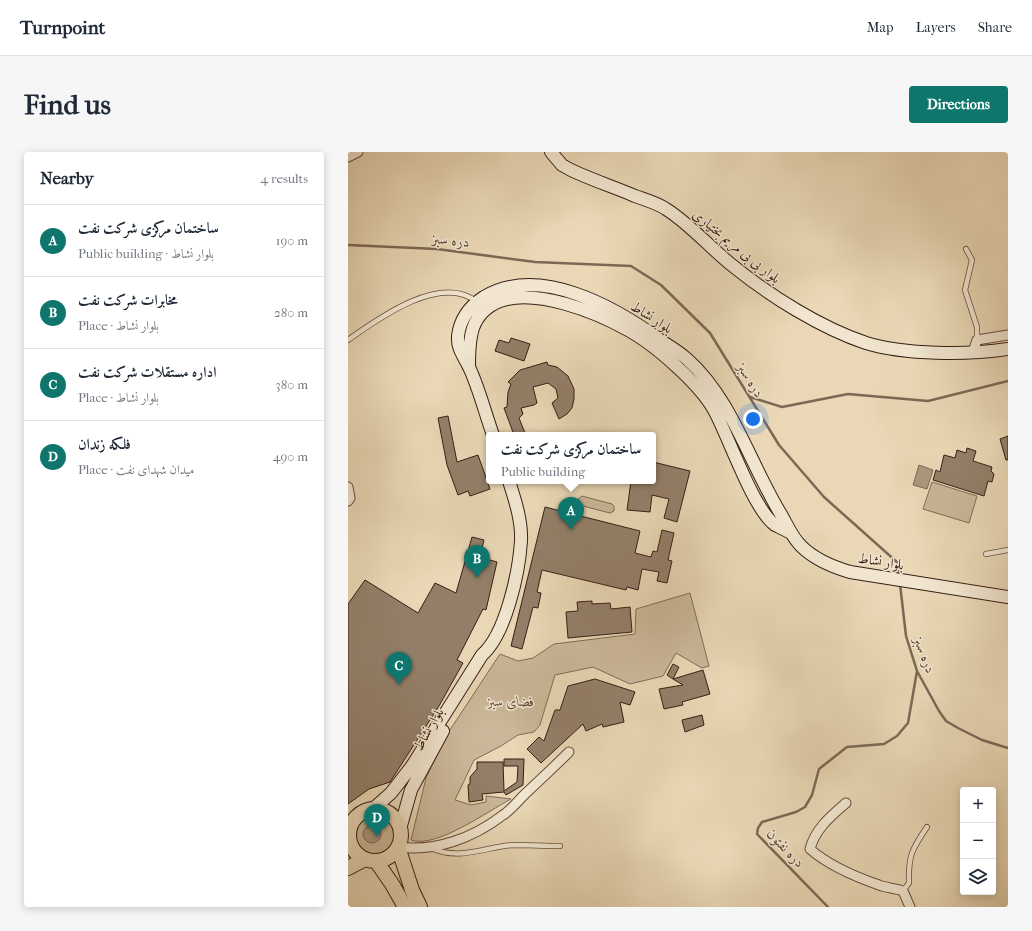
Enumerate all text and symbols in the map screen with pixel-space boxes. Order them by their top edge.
text: Turnpoint [20,17,105,39]
text: Map [867,19,894,36]
text: Layers [916,19,956,36]
text: Share [978,19,1012,36]
button: Directions [909,86,1008,123]
text: Find us [24,88,111,121]
text: Nearby [40,168,94,188]
text: 4 results [261,171,308,186]
street label: بلوار بی بی مریم بختیاری [687,206,784,290]
text: ساختمان مرکزی شرکت نفت [78,219,219,237]
water label: دره سبز [430,229,471,251]
text: A [49,233,57,248]
text: 190 m [276,233,308,248]
text: Public building · بلوار نشاط [78,246,214,261]
text: مخابرات شرکت نفت [78,291,177,309]
street label: بلوار نشاط [628,298,676,337]
text: B [49,305,57,320]
text: 280 m [274,305,308,320]
text: Place · بلوار نشاط [78,318,159,333]
water label: دره سبز [733,358,769,401]
text: اداره مستقلات شرکت نفت [78,363,217,381]
text: C [49,377,57,392]
text: 380 m [275,377,308,392]
text: Place · بلوار نشاط [78,390,159,405]
your location [743,409,763,429]
popup [486,432,656,484]
text: فلکه زندان [78,435,131,453]
text: ساختمان مرکزی شرکت نفت [501,440,641,458]
text: D [48,449,58,464]
text: 490 m [273,449,308,464]
text: Place · میدان شهدای نفت [78,462,194,477]
text: Public building [501,464,585,479]
pin: A [558,497,584,530]
pin: B [464,545,490,578]
street label: بلوار نشاط [857,549,906,574]
water label: دره سبز [909,633,940,676]
pin: C [386,652,412,685]
park label: فضای سبز [487,693,534,710]
street label: بلوار نشاط [409,705,448,754]
map controls [960,787,996,895]
button: + [960,787,996,823]
pin: D [364,804,390,837]
button: − [960,823,996,859]
water label: دره نفتون [763,825,809,871]
button: layers [960,859,996,895]

